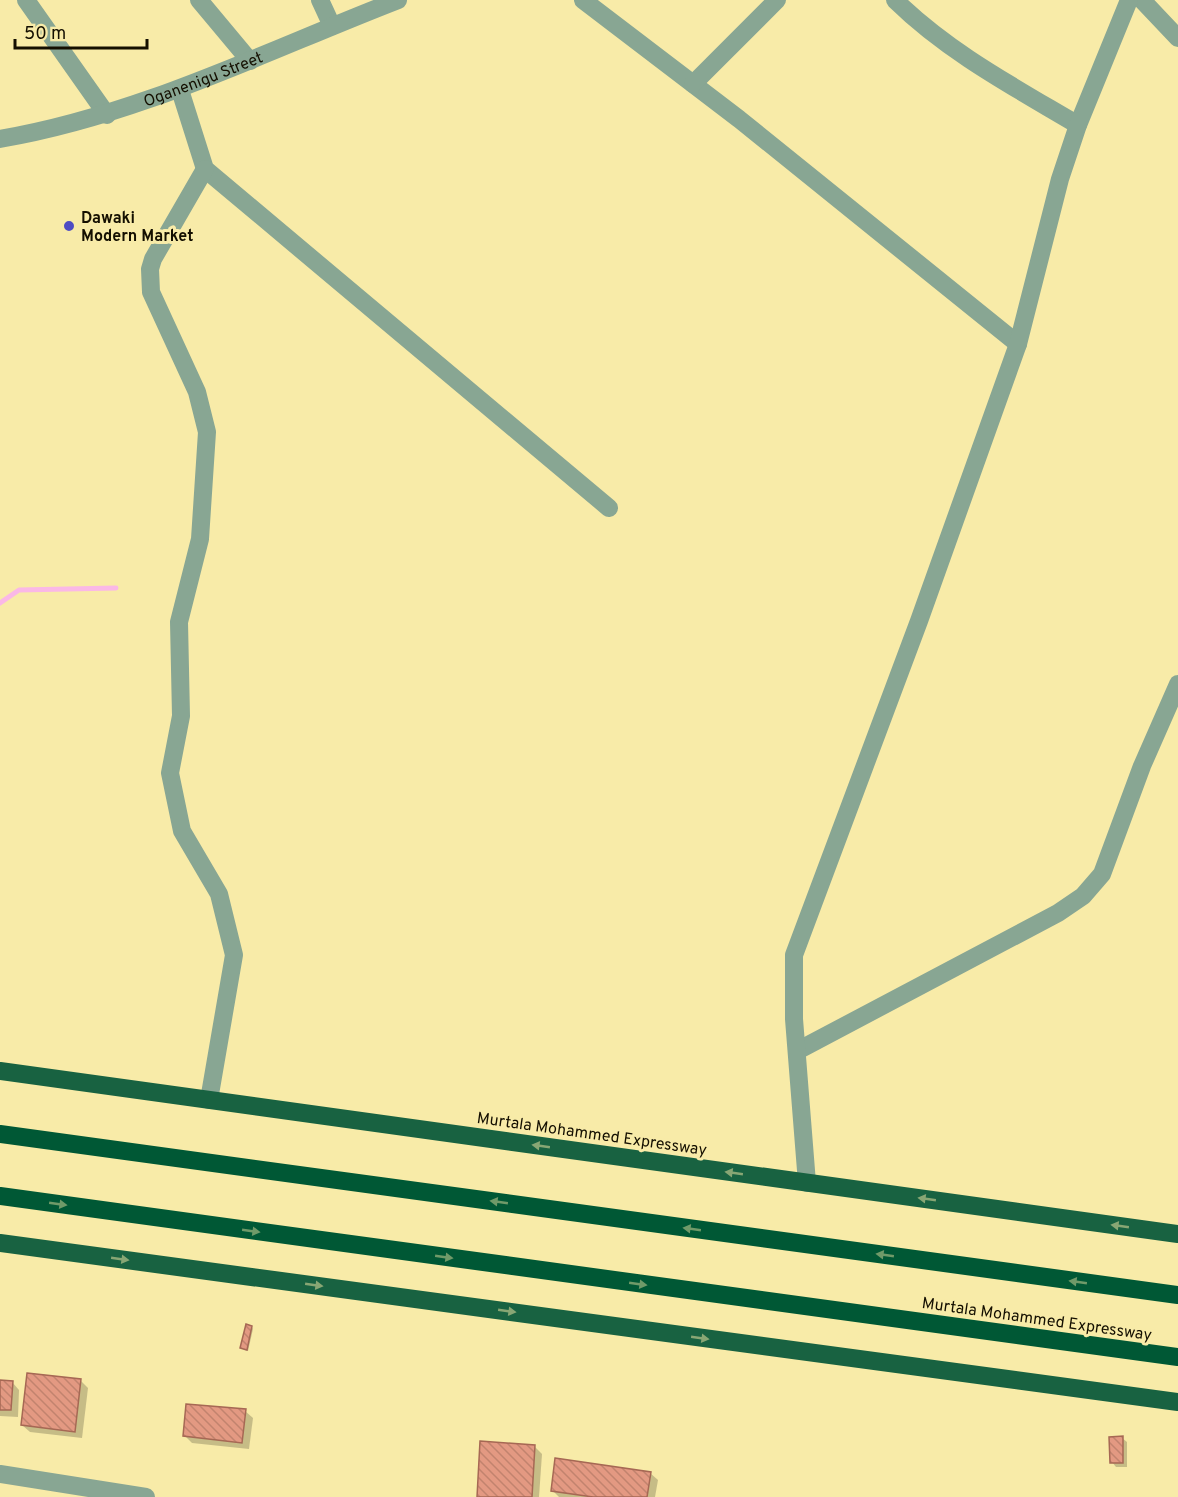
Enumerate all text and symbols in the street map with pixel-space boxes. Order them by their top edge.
scale bar [15,12,147,50]
text: 50 m [24,23,66,46]
street label: Oganenigu Street [141,48,266,112]
place label: Dawaki Modern Market [81,209,193,247]
marker: Dawaki Modern Market [62,219,76,233]
street label: Murtala Mohammed Expressway [475,1109,708,1161]
one-way arrow [531,1141,550,1150]
one-way arrow [724,1168,743,1177]
one-way arrow [917,1195,936,1204]
one-way arrow [489,1198,508,1207]
one-way arrow [49,1200,68,1209]
one-way arrow [1110,1222,1129,1231]
one-way arrow [682,1224,701,1233]
one-way arrow [242,1226,261,1235]
one-way arrow [876,1251,895,1260]
one-way arrow [435,1253,454,1262]
one-way arrow [111,1254,130,1263]
one-way arrow [1069,1277,1088,1286]
one-way arrow [628,1279,647,1288]
one-way arrow [304,1281,323,1290]
street label: Murtala Mohammed Expressway [920,1294,1153,1346]
one-way arrow [497,1307,516,1316]
one-way arrow [691,1333,710,1342]

